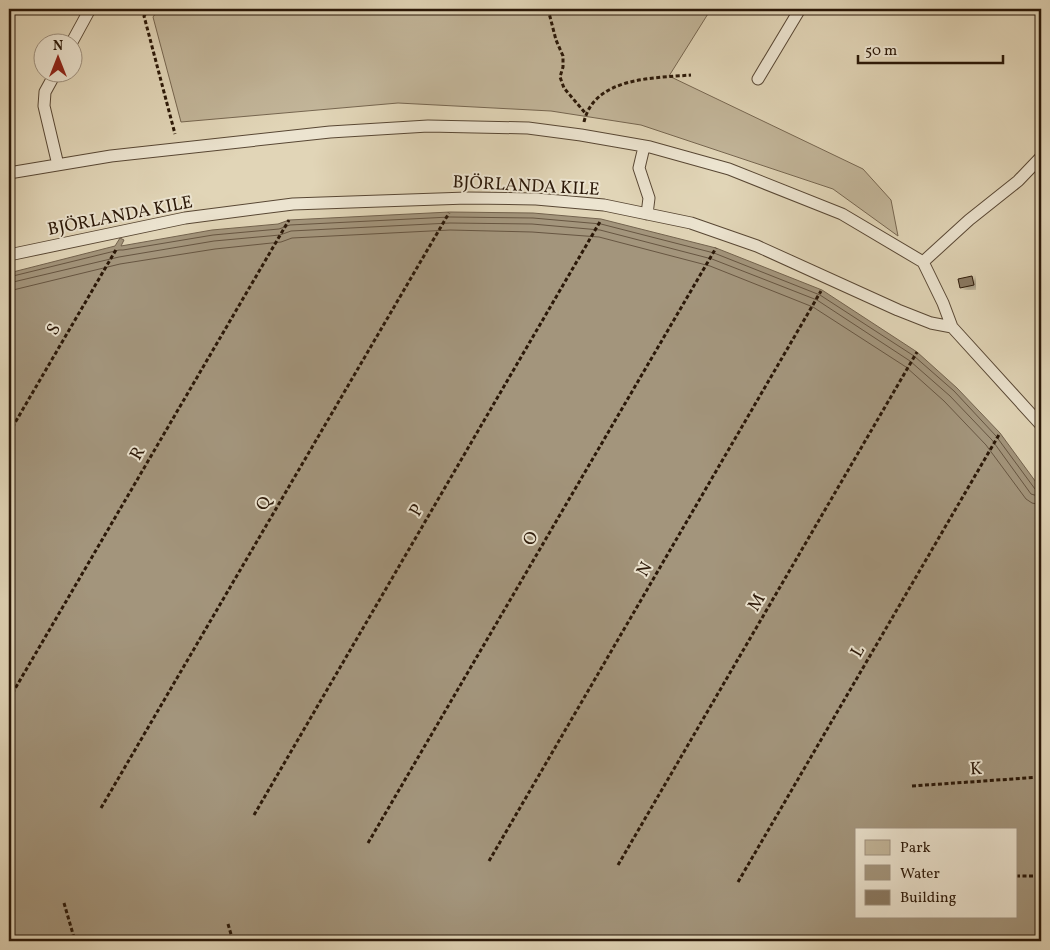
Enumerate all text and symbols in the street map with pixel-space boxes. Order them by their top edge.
north arrow [32,32,82,82]
scale bar [858,32,1002,64]
text: N [53,37,63,56]
text: 50 m [865,41,897,62]
street label: BJÖRLANDA KILE [452,170,600,203]
street label: BJÖRLANDA KILE [46,190,195,243]
street label: S [41,319,68,340]
street label: R [124,442,152,465]
street label: Q [250,491,279,516]
street label: P [404,500,431,522]
street label: O [517,527,545,551]
street label: N [631,558,659,582]
street label: M [742,589,772,616]
street label: L [845,641,872,662]
street label: K [969,757,983,782]
legend [855,828,1018,918]
text: Park [900,838,931,859]
text: Water [900,864,940,885]
text: Building [900,888,957,909]

